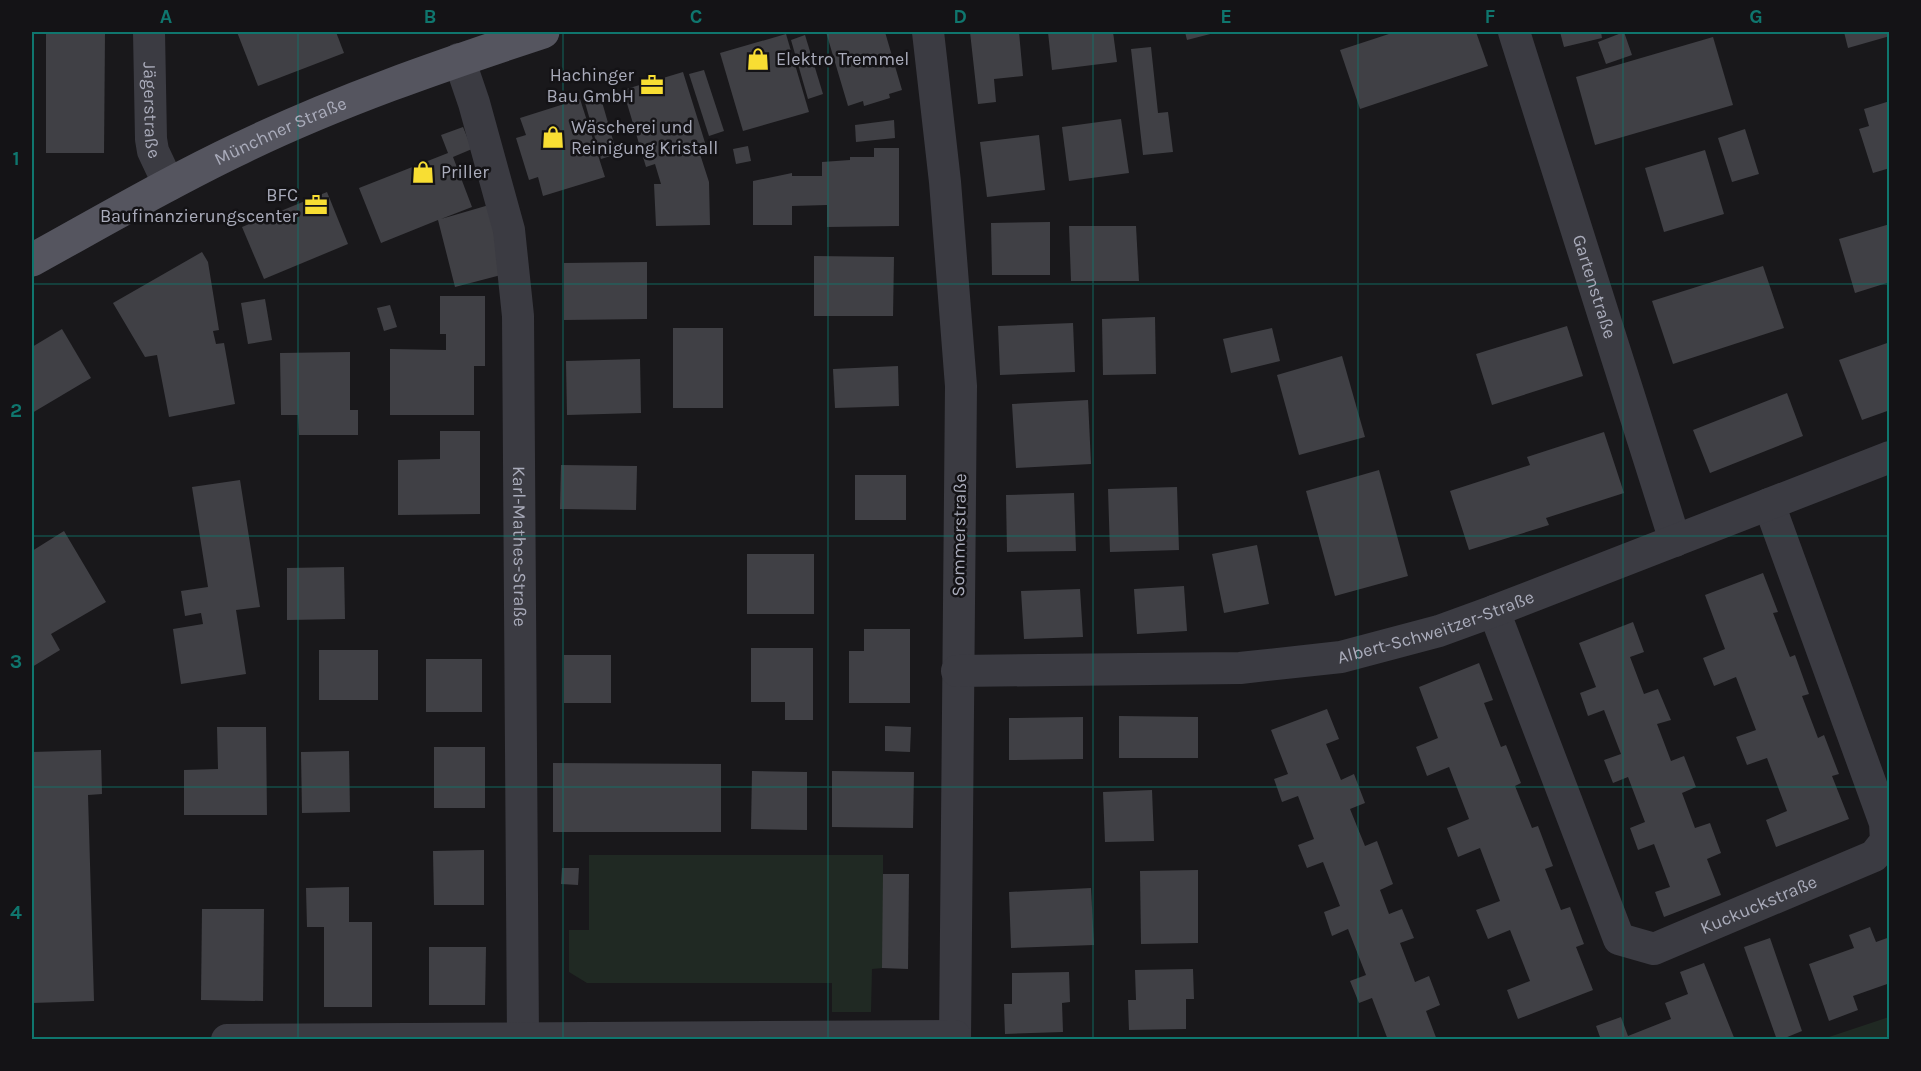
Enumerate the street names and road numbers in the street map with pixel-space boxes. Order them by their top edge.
street label: Jägerstraße [139,62,166,162]
street label: Münchner Straße [211,92,350,170]
street label: Gartenstraße [1568,232,1621,341]
street label: Karl-Mathes-Straße [508,466,531,627]
street label: Sommerstraße [947,473,971,597]
street label: Albert-Schweitzer-Straße [1335,585,1537,668]
street label: Kuckuckstraße [1697,870,1820,939]

